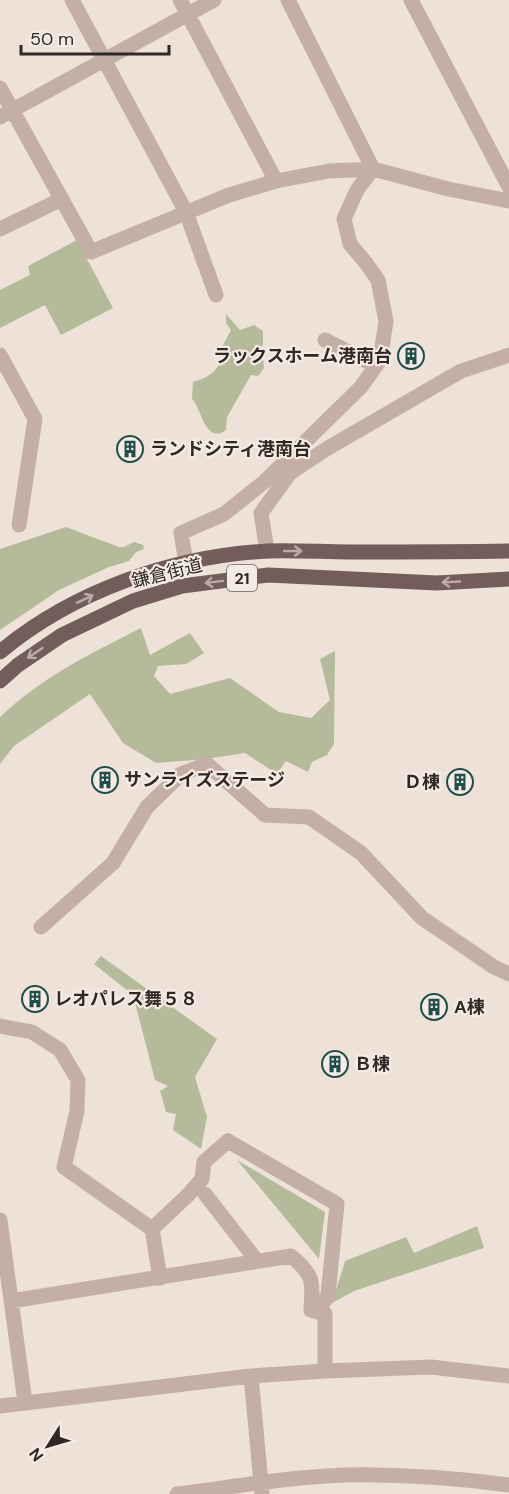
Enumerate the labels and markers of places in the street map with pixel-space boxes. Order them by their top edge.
building icon: ラックスホーム港南台 [396,341,426,371]
place label: ラックスホーム港南台 [213,344,392,368]
building icon: ランドシティ港南台 [115,434,145,464]
place label: ランドシティ港南台 [150,437,311,461]
building icon: サンライズステージ [90,765,120,795]
building icon: Ｄ棟 [445,767,475,797]
place label: サンライズステージ [124,768,285,792]
place label: Ｄ棟 [404,770,440,794]
building icon: レオパレス舞５８ [20,984,50,1014]
place label: レオパレス舞５８ [54,987,198,1011]
building icon: A棟 [419,992,449,1022]
place label: A棟 [454,995,485,1019]
building icon: Ｂ棟 [320,1049,350,1079]
place label: Ｂ棟 [354,1052,390,1076]

